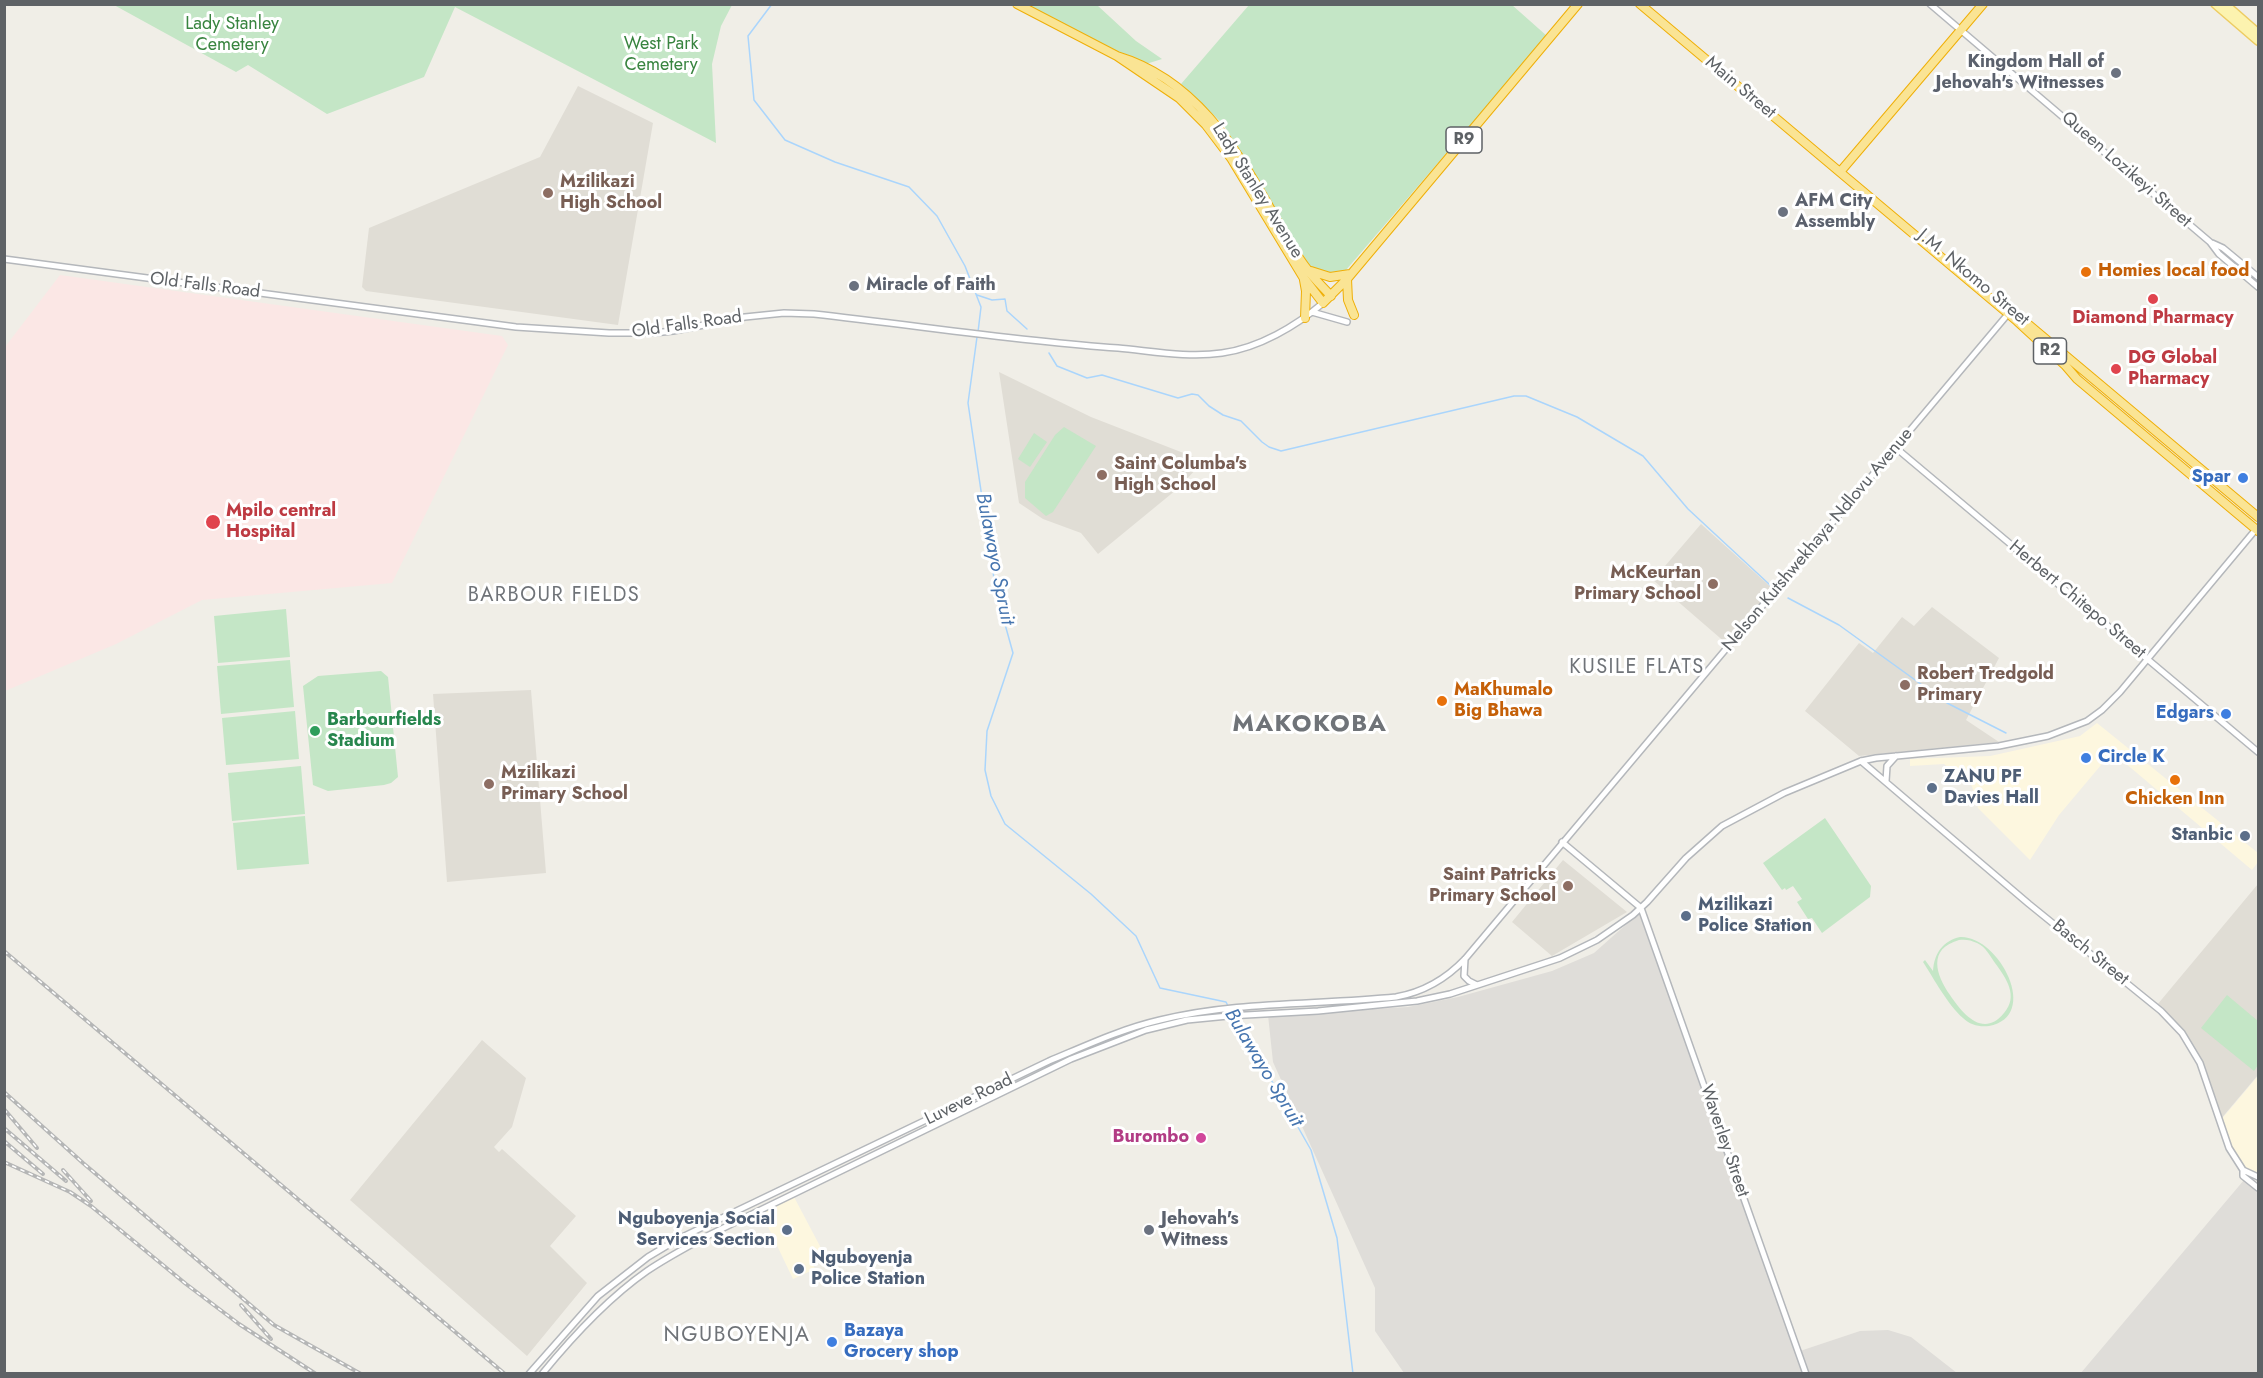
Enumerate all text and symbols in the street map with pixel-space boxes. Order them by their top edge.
park label: Lady Stanley Cemetery [185,14,279,57]
park label: West Park Cemetery [624,34,698,76]
street label: Main Street [1700,52,1780,124]
place label: Kingdom Hall of Jehovah's Witnesses [1935,52,2104,94]
marker: Kingdom Hall of Jehovah's Witnesses [2109,66,2123,80]
street label: Queen Lozikeyi Street [2057,108,2195,232]
street label: Lady Stanley Avenue [1207,119,1307,263]
road number: R9 [1446,127,1482,153]
place label: Mzilikazi High School [560,172,662,214]
marker: Mzilikazi High School [541,186,555,200]
place label: AFM City Assembly [1795,191,1875,234]
marker: AFM City Assembly [1776,205,1790,219]
street label: J.M. Nkomo Street [1913,225,2033,331]
place label: Homies local food [2098,261,2249,283]
marker: Homies local food [2079,265,2093,279]
street label: Old Falls Road [149,269,261,303]
place label: Miracle of Faith [866,275,996,297]
marker: Miracle of Faith [847,279,861,293]
marker: Diamond Pharmacy [2146,292,2160,306]
street label: Old Falls Road [631,307,743,343]
place label: Diamond Pharmacy [2072,308,2234,330]
road number: R2 [2034,338,2066,364]
place label: DG Global Pharmacy [2128,348,2217,391]
marker: DG Global Pharmacy [2109,362,2123,376]
street label: Nelson Kutshwekhaya Ndlovu Avenue [1718,424,1918,656]
place label: Saint Columba's High School [1114,454,1247,496]
place label: Spar [2192,467,2231,489]
marker: Saint Columba's High School [1095,468,1109,482]
marker: Spar [2236,471,2250,485]
water label: Bulawayo Spruit [969,491,1019,627]
place label: Mpilo central Hospital [226,501,336,544]
marker: Mpilo central Hospital [204,513,222,531]
street label: Herbert Chitepo Street [2004,536,2150,664]
place label: McKeurtan Primary School [1574,563,1701,606]
marker: McKeurtan Primary School [1706,577,1720,591]
district label: BARBOUR FIELDS [468,584,640,608]
district label: KUSILE FLATS [1569,656,1705,680]
place label: Robert Tredgold Primary [1917,664,2054,706]
marker: Robert Tredgold Primary [1898,678,1912,692]
place label: MaKhumalo Big Bhawa [1454,680,1553,722]
marker: MaKhumalo Big Bhawa [1435,694,1449,708]
place label: Edgars [2156,703,2214,725]
marker: Edgars [2219,707,2233,721]
place label: Barbourfields Stadium [327,710,441,752]
district label: MAKOKOBA [1233,711,1387,739]
marker: Barbourfields Stadium [308,724,322,738]
place label: Circle K [2098,747,2165,769]
marker: Circle K [2079,751,2093,765]
place label: Mzilikazi Primary School [501,763,628,806]
place label: ZANU PF Davies Hall [1944,767,2039,810]
marker: Chicken Inn [2168,773,2182,787]
marker: Mzilikazi Primary School [482,777,496,791]
marker: ZANU PF Davies Hall [1925,781,1939,795]
place label: Chicken Inn [2125,789,2225,811]
place label: Stanbic [2171,825,2233,847]
marker: Stanbic [2238,829,2252,843]
place label: Saint Patricks Primary School [1429,865,1556,908]
marker: Saint Patricks Primary School [1561,879,1575,893]
place label: Mzilikazi Police Station [1698,895,1812,938]
marker: Mzilikazi Police Station [1679,909,1693,923]
street label: Basch Street [2047,916,2133,990]
water label: Bulawayo Spruit [1218,1005,1308,1131]
street label: Luveve Road [922,1069,1016,1131]
street label: Waverley Street [1695,1082,1753,1200]
place label: Burombo [1112,1127,1189,1149]
marker: Burombo [1194,1131,1208,1145]
place label: Nguboyenja Social Services Section [618,1209,775,1252]
place label: Jehovah's Witness [1161,1209,1239,1252]
marker: Nguboyenja Social Services Section [780,1223,794,1237]
marker: Jehovah's Witness [1142,1223,1156,1237]
place label: Nguboyenja Police Station [811,1248,925,1290]
marker: Nguboyenja Police Station [792,1262,806,1276]
place label: Bazaya Grocery shop [844,1321,958,1364]
district label: NGUBOYENJA [664,1323,810,1349]
marker: Bazaya Grocery shop [825,1335,839,1349]

